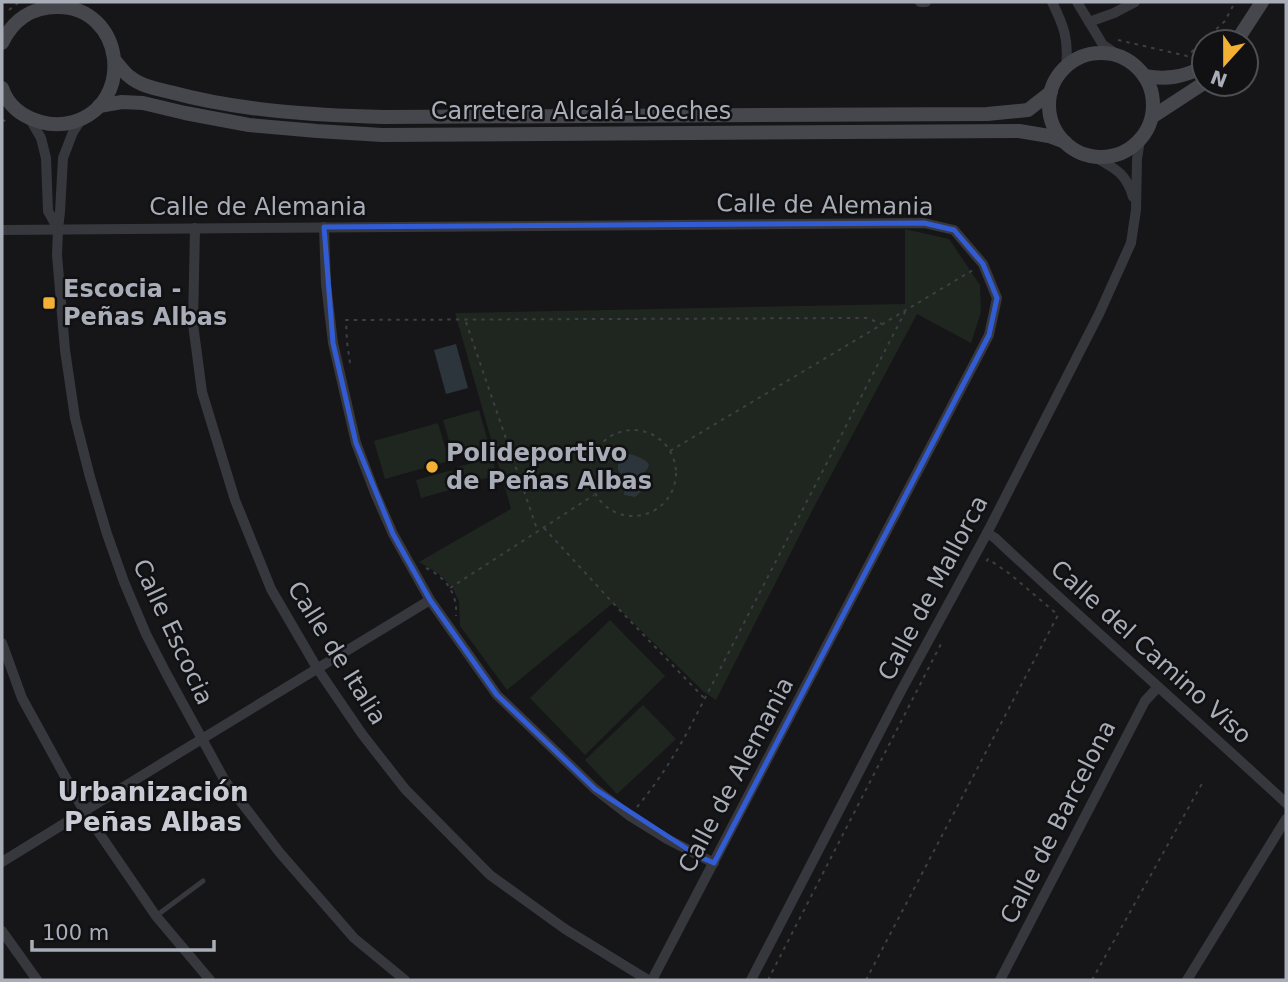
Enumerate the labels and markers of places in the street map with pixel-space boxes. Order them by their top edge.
place label: Escocia - Peñas Albas [63,275,227,331]
marker: Escocia - Peñas Albas [41,295,57,311]
place label: Polideportivo de Peñas Albas [446,439,652,495]
marker: Polideportivo de Peñas Albas [424,459,440,475]

